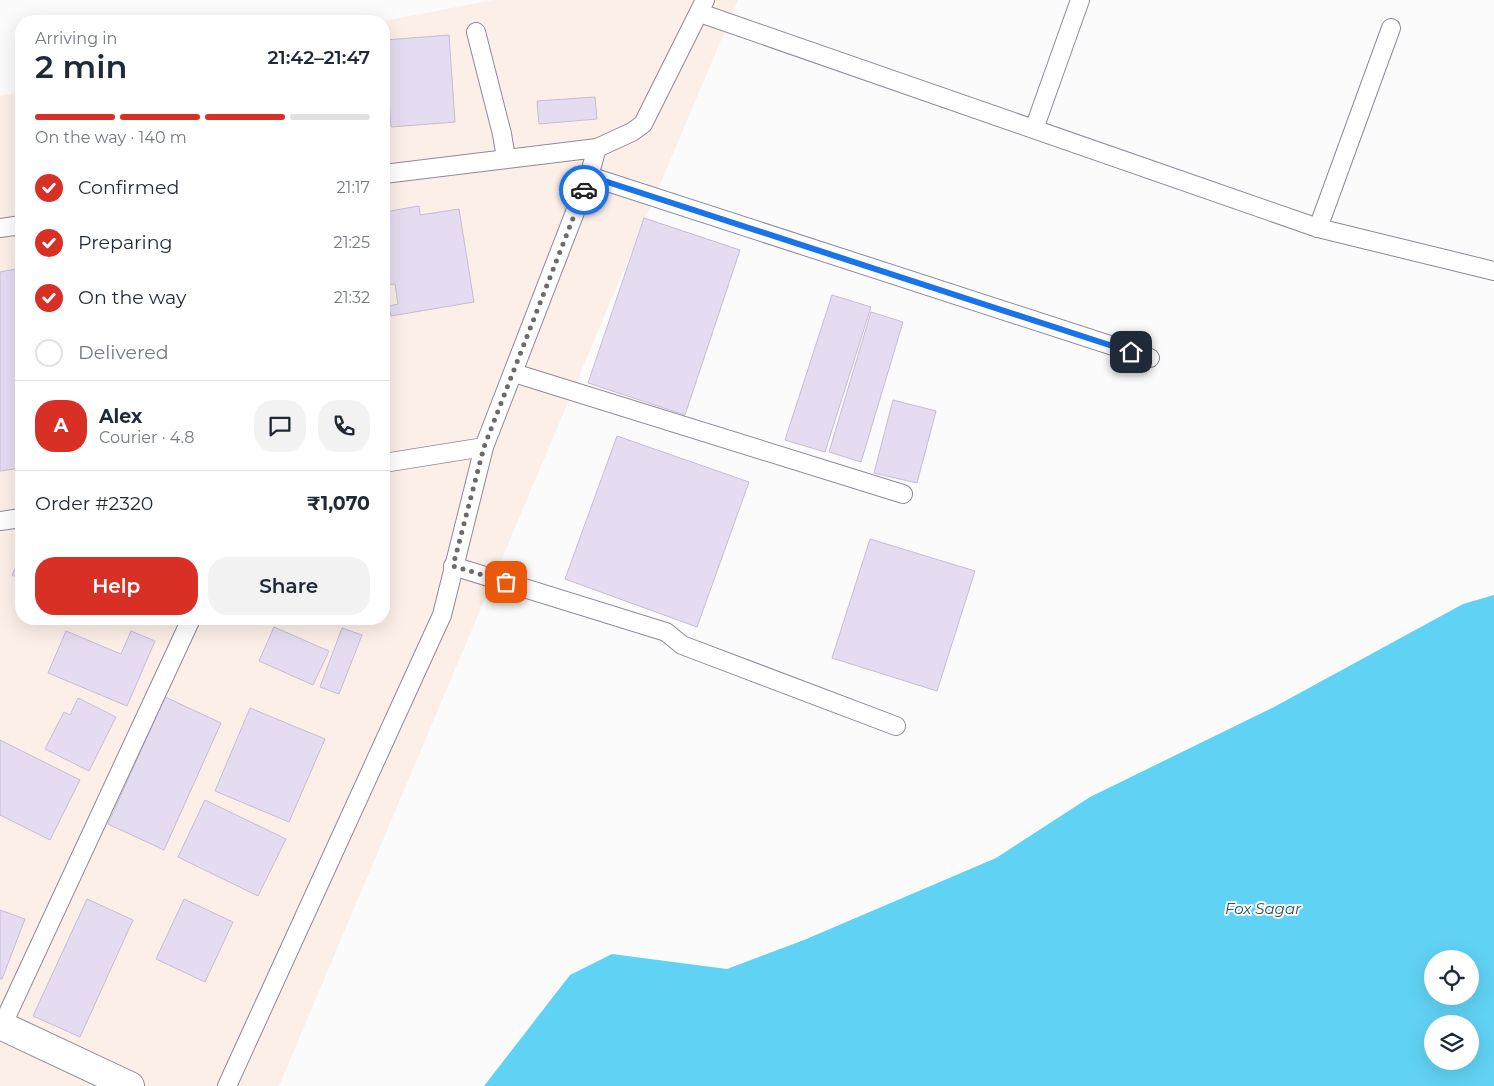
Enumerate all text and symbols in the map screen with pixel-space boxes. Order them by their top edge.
text: Arriving in [35,29,117,48]
text: 21:42–21:47 [267,46,370,69]
text: 2 min [35,47,127,86]
text: On the way · 140 m [35,128,187,147]
courier [559,165,609,215]
icon: check [35,174,63,202]
text: Confirmed [78,176,179,199]
icon: car [570,176,598,204]
text: 21:17 [337,178,370,197]
icon: check [35,229,63,257]
text: Preparing [78,231,173,254]
text: 21:25 [334,233,370,252]
icon: check [35,284,63,312]
text: On the way [78,286,186,309]
text: 21:32 [334,288,370,307]
pin [1110,331,1152,373]
icon: home [1117,338,1145,366]
text: Delivered [78,341,169,364]
button: chat [254,400,306,452]
button: phone [318,400,370,452]
text: Alex [99,405,142,428]
text: A [54,414,68,437]
text: Courier · 4.8 [99,428,195,447]
text: Order #2320 [35,492,153,515]
text: ₹1,070 [307,492,370,515]
button: Help [35,557,198,615]
button: Share [208,557,370,615]
pin [485,561,527,603]
icon: bag [492,568,520,596]
water label: Fox Sagar [1225,899,1302,918]
map controls [1424,950,1479,1070]
button: locate [1424,950,1479,1005]
button: layers [1424,1015,1479,1070]

